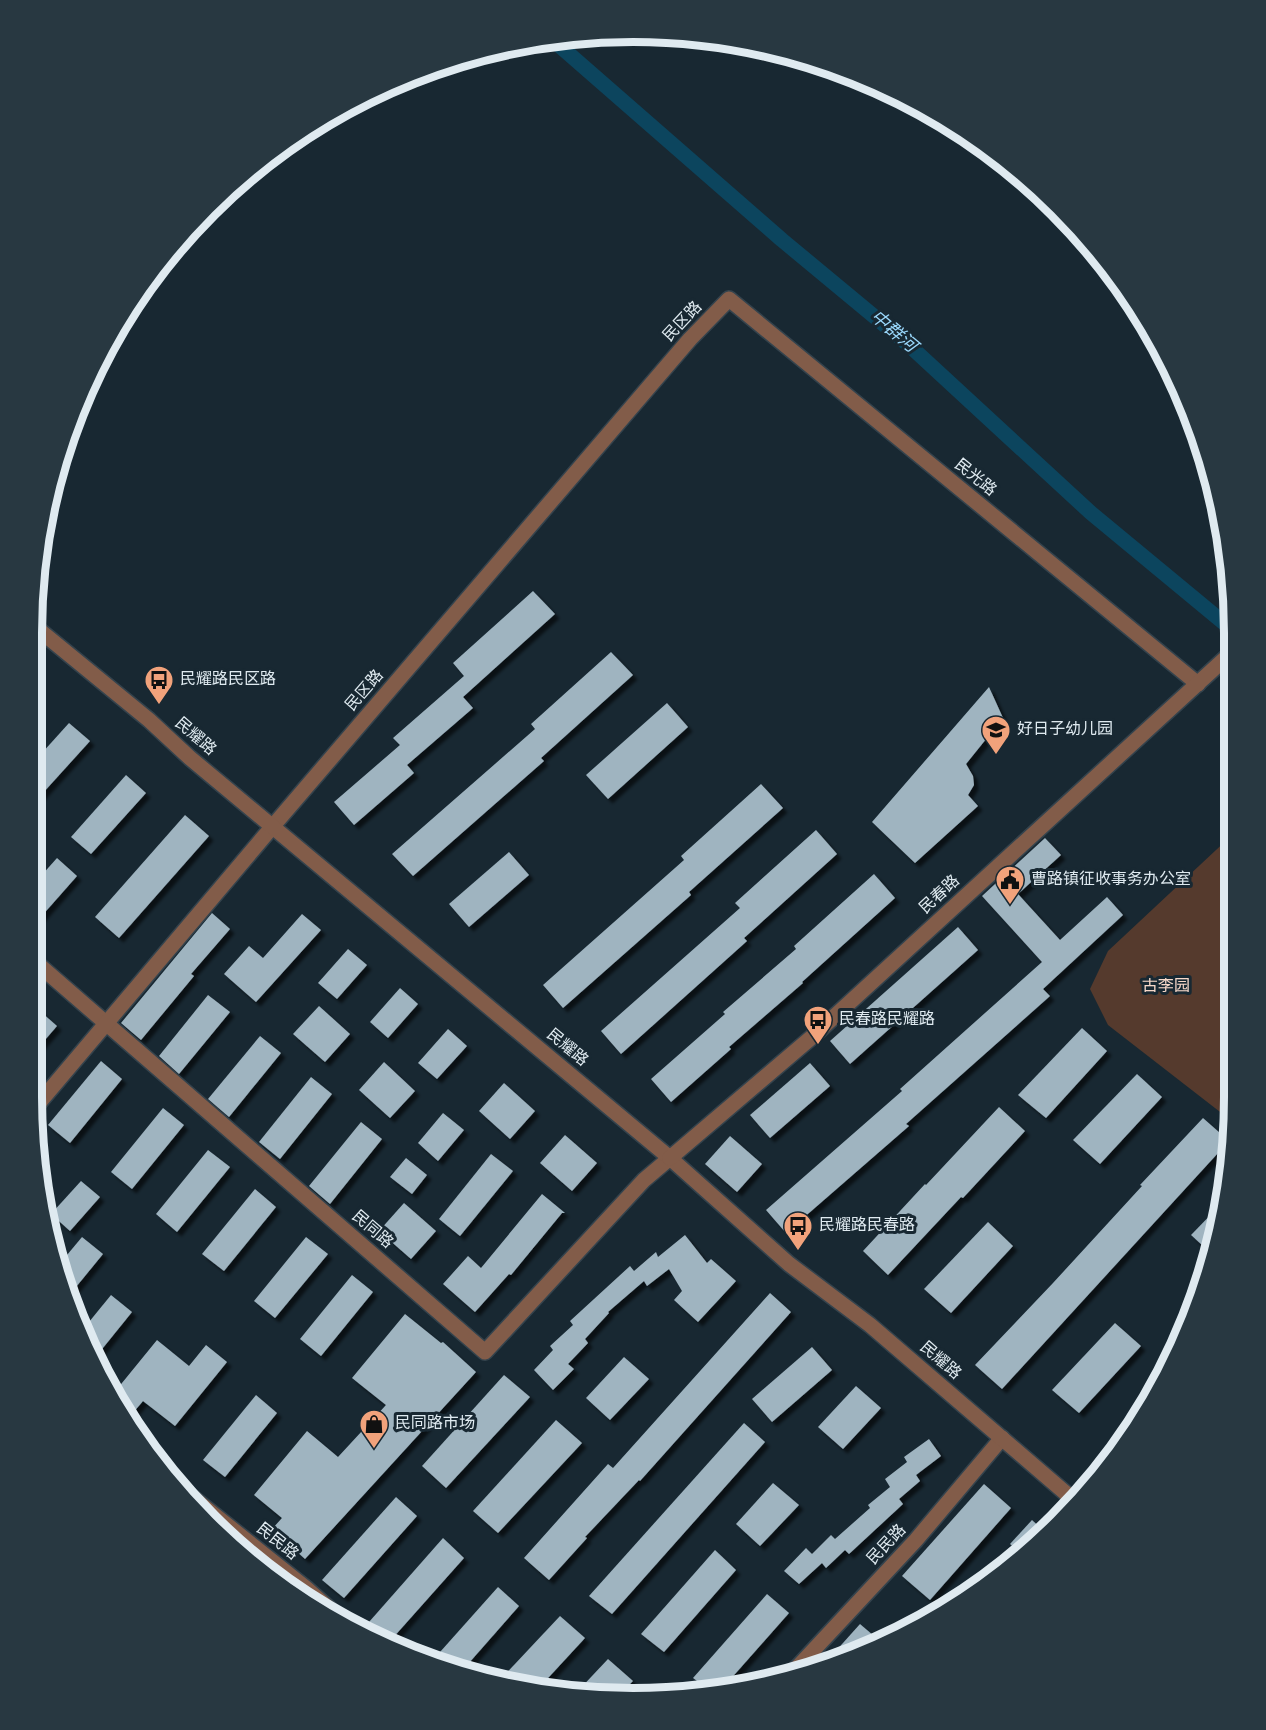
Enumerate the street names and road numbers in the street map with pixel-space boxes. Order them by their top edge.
street label: 民区路 [659,298,707,346]
street label: 民光路 [950,455,1000,501]
street label: 民区路 [342,666,388,716]
street label: 民耀路 [170,714,220,760]
street label: 民春路 [916,871,964,919]
street label: 民耀路 [542,1025,592,1071]
street label: 民同路 [347,1207,397,1253]
street label: 民耀路 [915,1338,965,1384]
street label: 民民路 [252,1519,302,1565]
street label: 民民路 [863,1521,911,1569]

